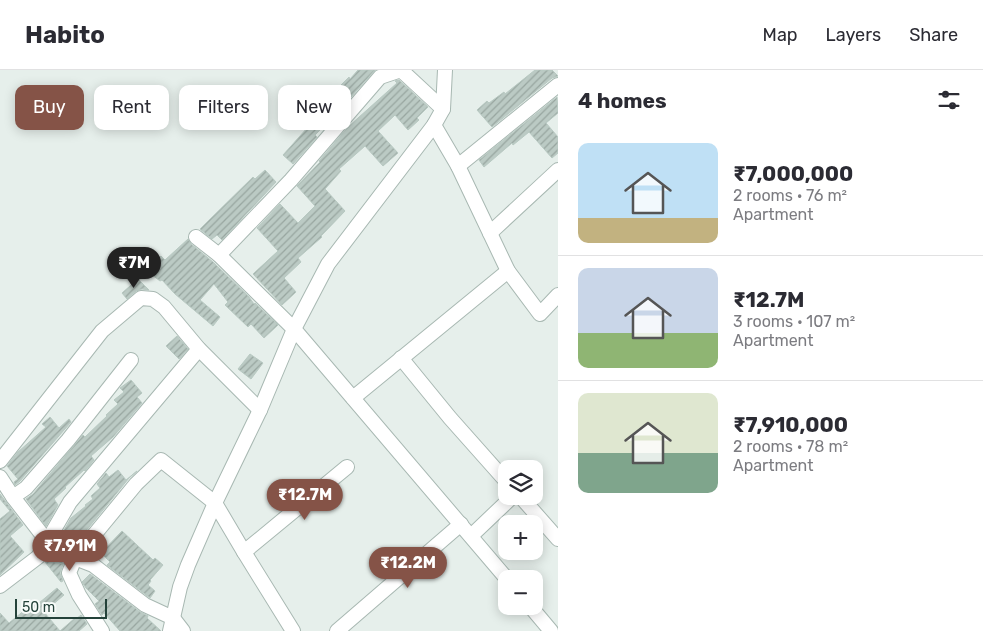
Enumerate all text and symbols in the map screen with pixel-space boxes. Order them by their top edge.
text: Habito [25,21,105,49]
text: Map [763,24,798,46]
text: Layers [826,24,881,46]
text: Share [909,24,958,46]
chip: Buy [15,85,84,130]
chip: Rent [94,85,169,130]
chip: Filters [179,85,268,130]
chip: New [278,85,351,130]
icon: filters [935,86,963,114]
text: 4 homes [578,88,667,113]
text: ₹7,000,000 [733,161,853,186]
icon: home [618,163,678,223]
text: 2 rooms · 76 m² [733,186,847,205]
text: Apartment [733,205,813,224]
pin: ₹7M [110,246,158,289]
text: ₹7M [118,253,150,272]
text: ₹12.7M [733,287,804,312]
icon: home [618,288,678,348]
text: 3 rooms · 107 m² [733,312,855,331]
text: Apartment [733,331,813,350]
text: ₹7,910,000 [733,412,848,437]
icon: home [618,413,678,473]
text: 2 rooms · 78 m² [733,437,848,456]
text: Apartment [733,456,813,475]
map controls [498,460,543,615]
button: layers [498,460,543,505]
pin: ₹12.7M [264,478,346,521]
text: ₹12.7M [278,485,332,504]
button: + [498,515,543,560]
pin: ₹7.91M [29,530,111,572]
text: ₹7.91M [43,536,97,555]
pin: ₹12.2M [367,546,449,589]
text: ₹12.2M [380,553,436,572]
button: − [498,570,543,615]
scale bar [15,596,108,619]
text: 50 m [22,599,55,616]

